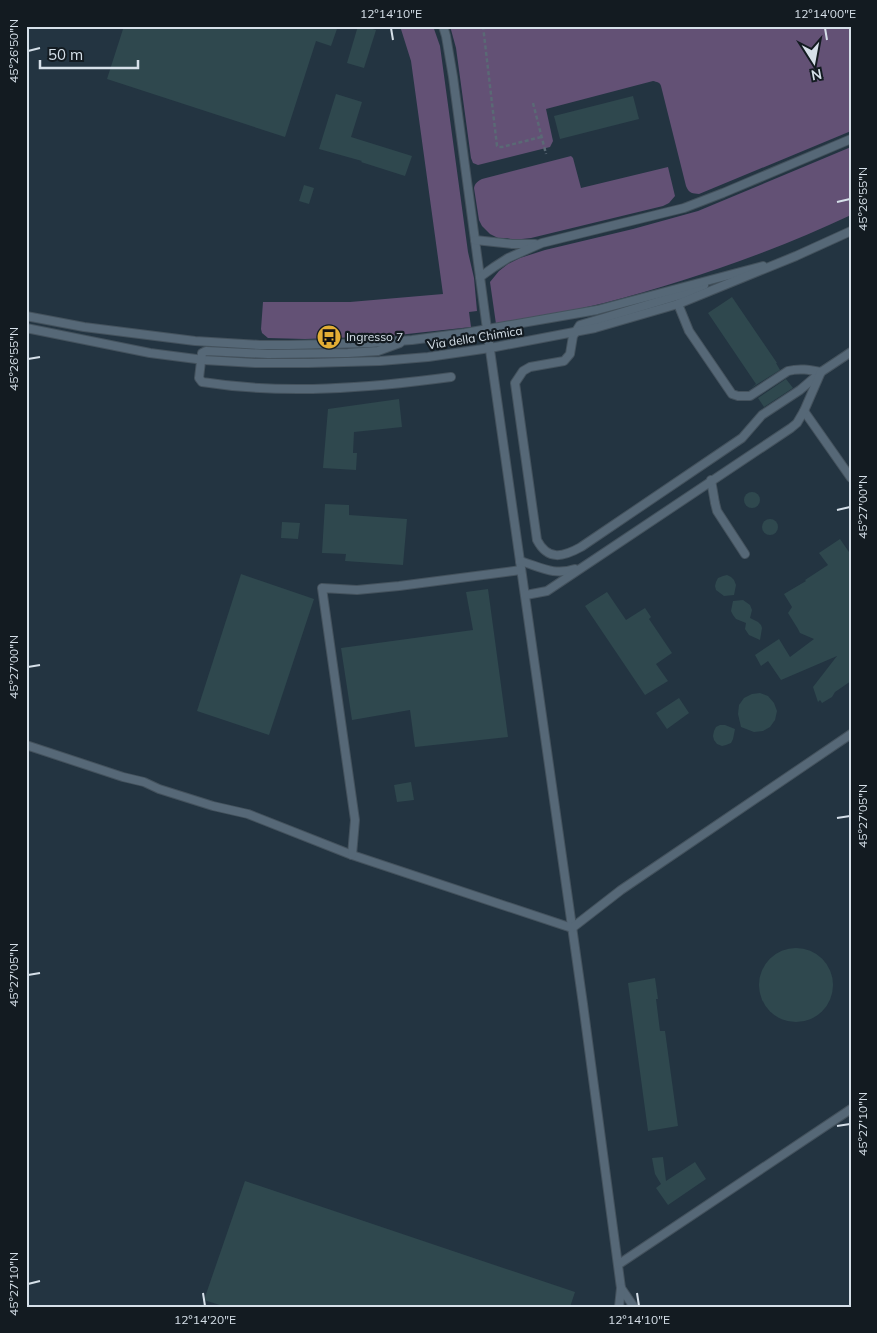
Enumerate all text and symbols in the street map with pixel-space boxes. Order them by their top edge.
text: 12°14'10"E [360,6,422,21]
text: 12°14'00"E [794,6,856,21]
text: 45°26'50"N [6,19,21,83]
scale bar [40,38,138,70]
north arrow [790,38,840,88]
text: 50 m [48,45,83,64]
text: N [810,65,823,85]
text: 45°26'55"N [855,167,870,231]
street label: Via della Chimica [426,323,523,352]
bus stop icon: Ingresso 7 [316,324,342,350]
text: 45°26'55"N [6,327,21,391]
place label: Ingresso 7 [346,329,403,344]
text: 45°27'00"N [855,475,870,539]
text: 45°27'00"N [6,635,21,699]
text: 45°27'05"N [855,784,870,848]
text: 45°27'05"N [6,943,21,1007]
text: 45°27'10"N [855,1092,870,1156]
text: 45°27'10"N [6,1252,21,1316]
text: 12°14'20"E [174,1312,236,1327]
text: 12°14'10"E [608,1312,670,1327]

